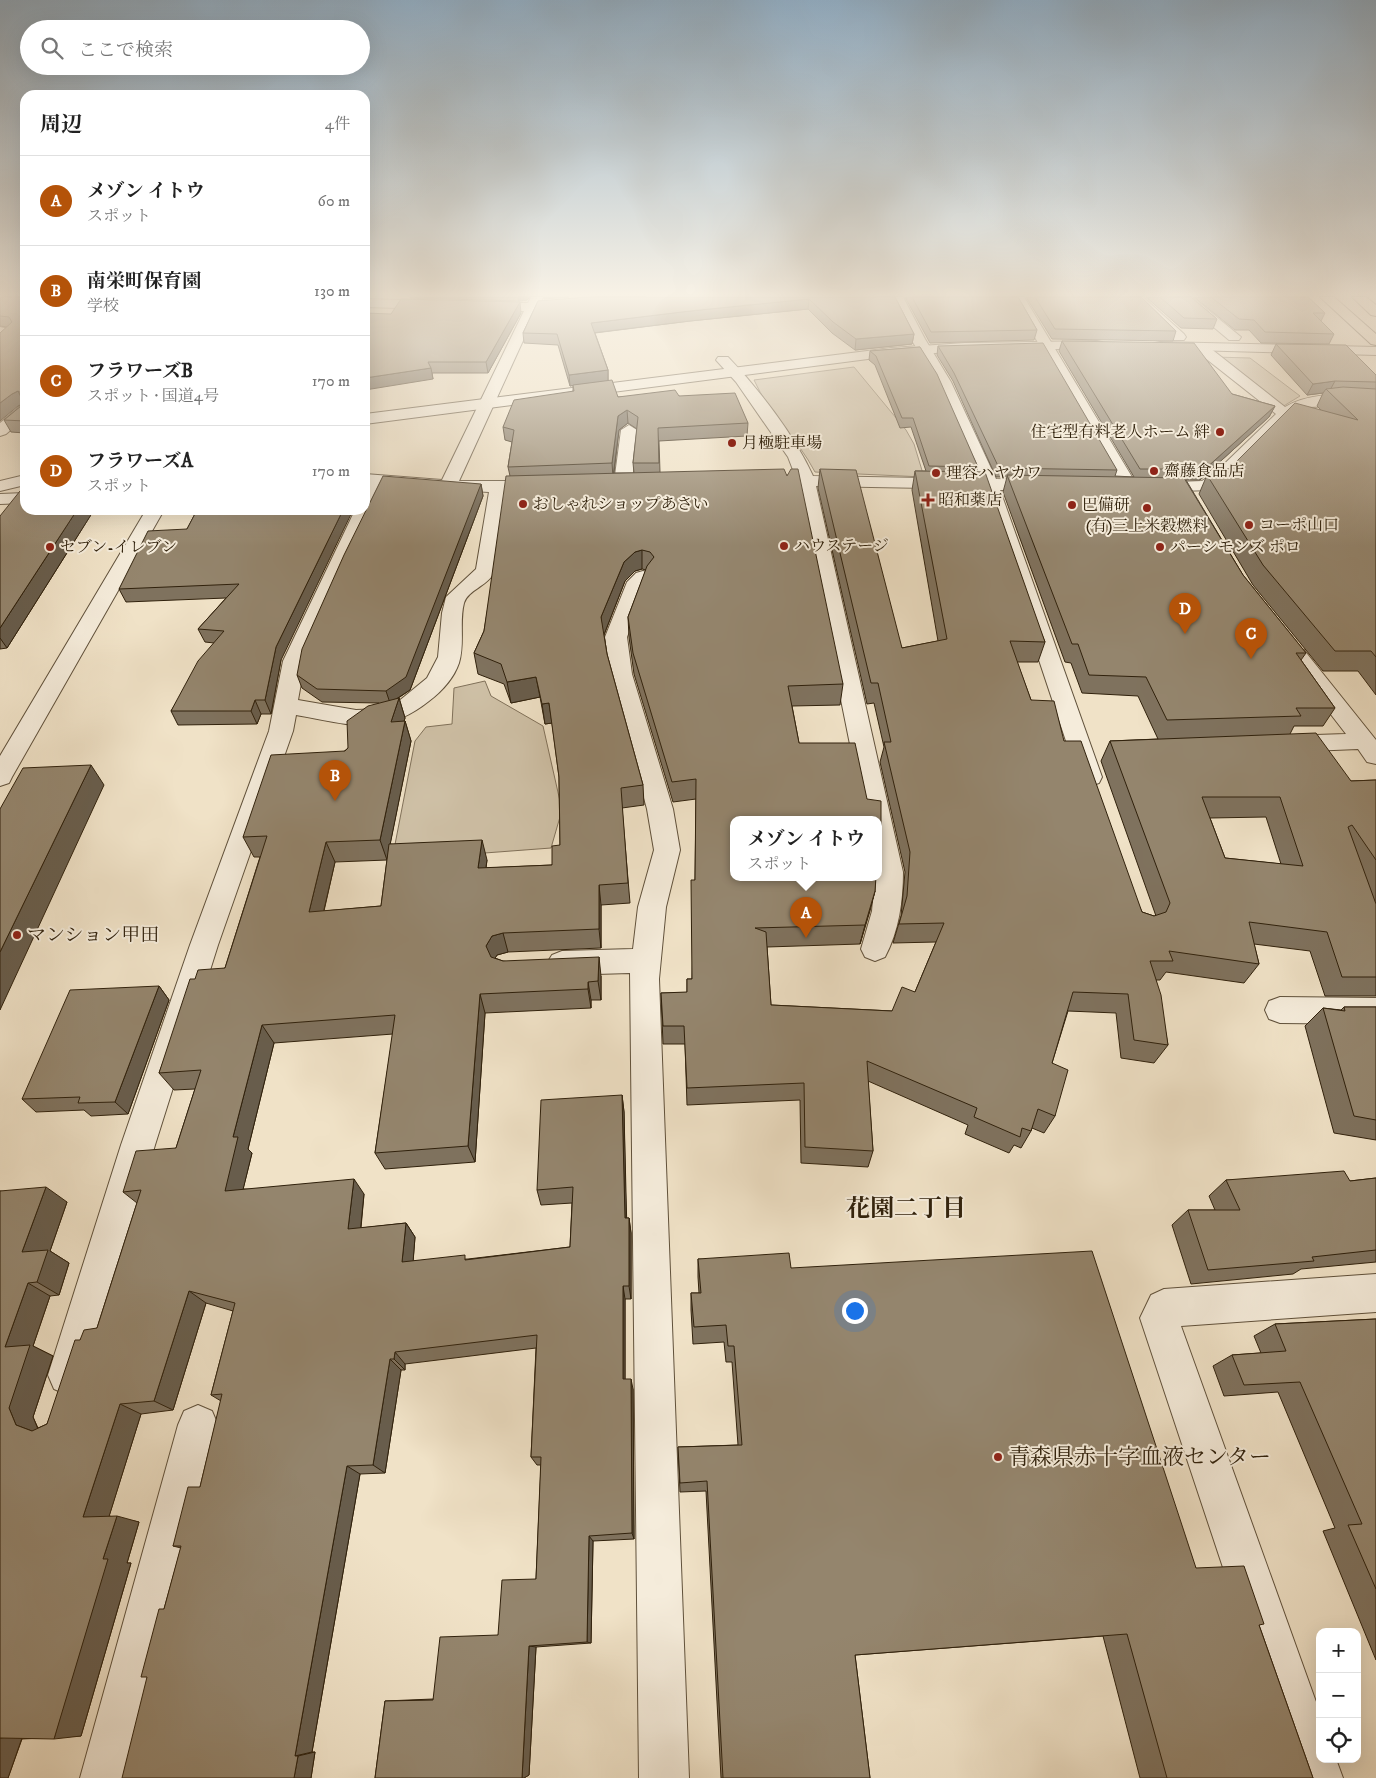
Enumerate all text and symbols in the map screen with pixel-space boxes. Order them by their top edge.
search box [20,20,370,75]
icon: search [38,34,66,62]
text: ここで検索 [78,39,173,62]
text: 周辺 [40,112,82,138]
text: 4件 [325,114,350,134]
text: メゾン イトウ [87,180,205,203]
text: A [51,191,61,211]
text: 60 m [318,191,350,211]
text: スポット [87,206,151,226]
text: 南栄町保育園 [87,270,201,293]
text: B [51,281,61,301]
text: 130 m [314,281,350,301]
text: 学校 [87,296,119,316]
text: フラワーズB [87,360,193,383]
text: C [51,371,61,391]
text: 170 m [312,371,350,391]
text: スポット · 国道4号 [87,386,219,406]
place label: 住宅型有料老人ホーム 絆 [1031,422,1210,442]
marker: 住宅型有料老人ホーム 絆 [1214,426,1226,438]
place label: 月極駐車場 [742,433,822,453]
marker: 月極駐車場 [726,437,738,449]
text: フラワーズA [87,450,193,473]
text: D [50,461,62,481]
text: 170 m [312,461,350,481]
place label: 齋藤食品店 [1164,461,1244,481]
place label: 理容ハヤカワ [946,463,1042,483]
marker: 齋藤食品店 [1148,465,1160,477]
marker: 理容ハヤカワ [930,467,942,479]
text: スポット [87,476,151,496]
place label: 昭和薬店 [938,490,1002,510]
place label: おしゃれショップあさい [533,494,709,514]
marker: 昭和薬店 [922,494,934,506]
place label: 巴備研 [1082,495,1130,515]
marker: おしゃれショップあさい [517,498,529,510]
marker: 巴備研 [1066,499,1078,511]
marker: (有)三上米穀燃料 [1141,502,1153,514]
place label: コーポ山口 [1259,515,1339,535]
place label: (有)三上米穀燃料 [1086,516,1208,536]
marker: コーポ山口 [1243,519,1255,531]
place label: ハウステージ [794,536,889,556]
place label: セブン-イレブン [60,537,177,557]
place label: パーシモンズ ポロ [1170,537,1301,557]
marker: ハウステージ [778,540,790,552]
marker: セブン-イレブン [44,541,56,553]
marker: パーシモンズ ポロ [1154,541,1166,553]
pin: D [1169,593,1201,634]
pin: C [1235,618,1267,659]
pin: B [319,760,351,801]
popup [730,816,882,881]
text: メゾン イトウ [747,828,865,851]
text: スポット [747,854,811,874]
pin: A [790,897,822,938]
place label: マンション甲田 [27,924,159,947]
marker: マンション甲田 [11,929,23,941]
district label: 花園二丁目 [846,1194,966,1224]
your location [842,1298,868,1324]
place label: 青森県赤十字血液センター [1008,1444,1271,1471]
marker: 青森県赤十字血液センター [992,1451,1004,1463]
map controls [1316,1628,1361,1763]
button: + [1316,1628,1361,1673]
button: − [1316,1673,1361,1718]
button: locate [1316,1718,1361,1763]

